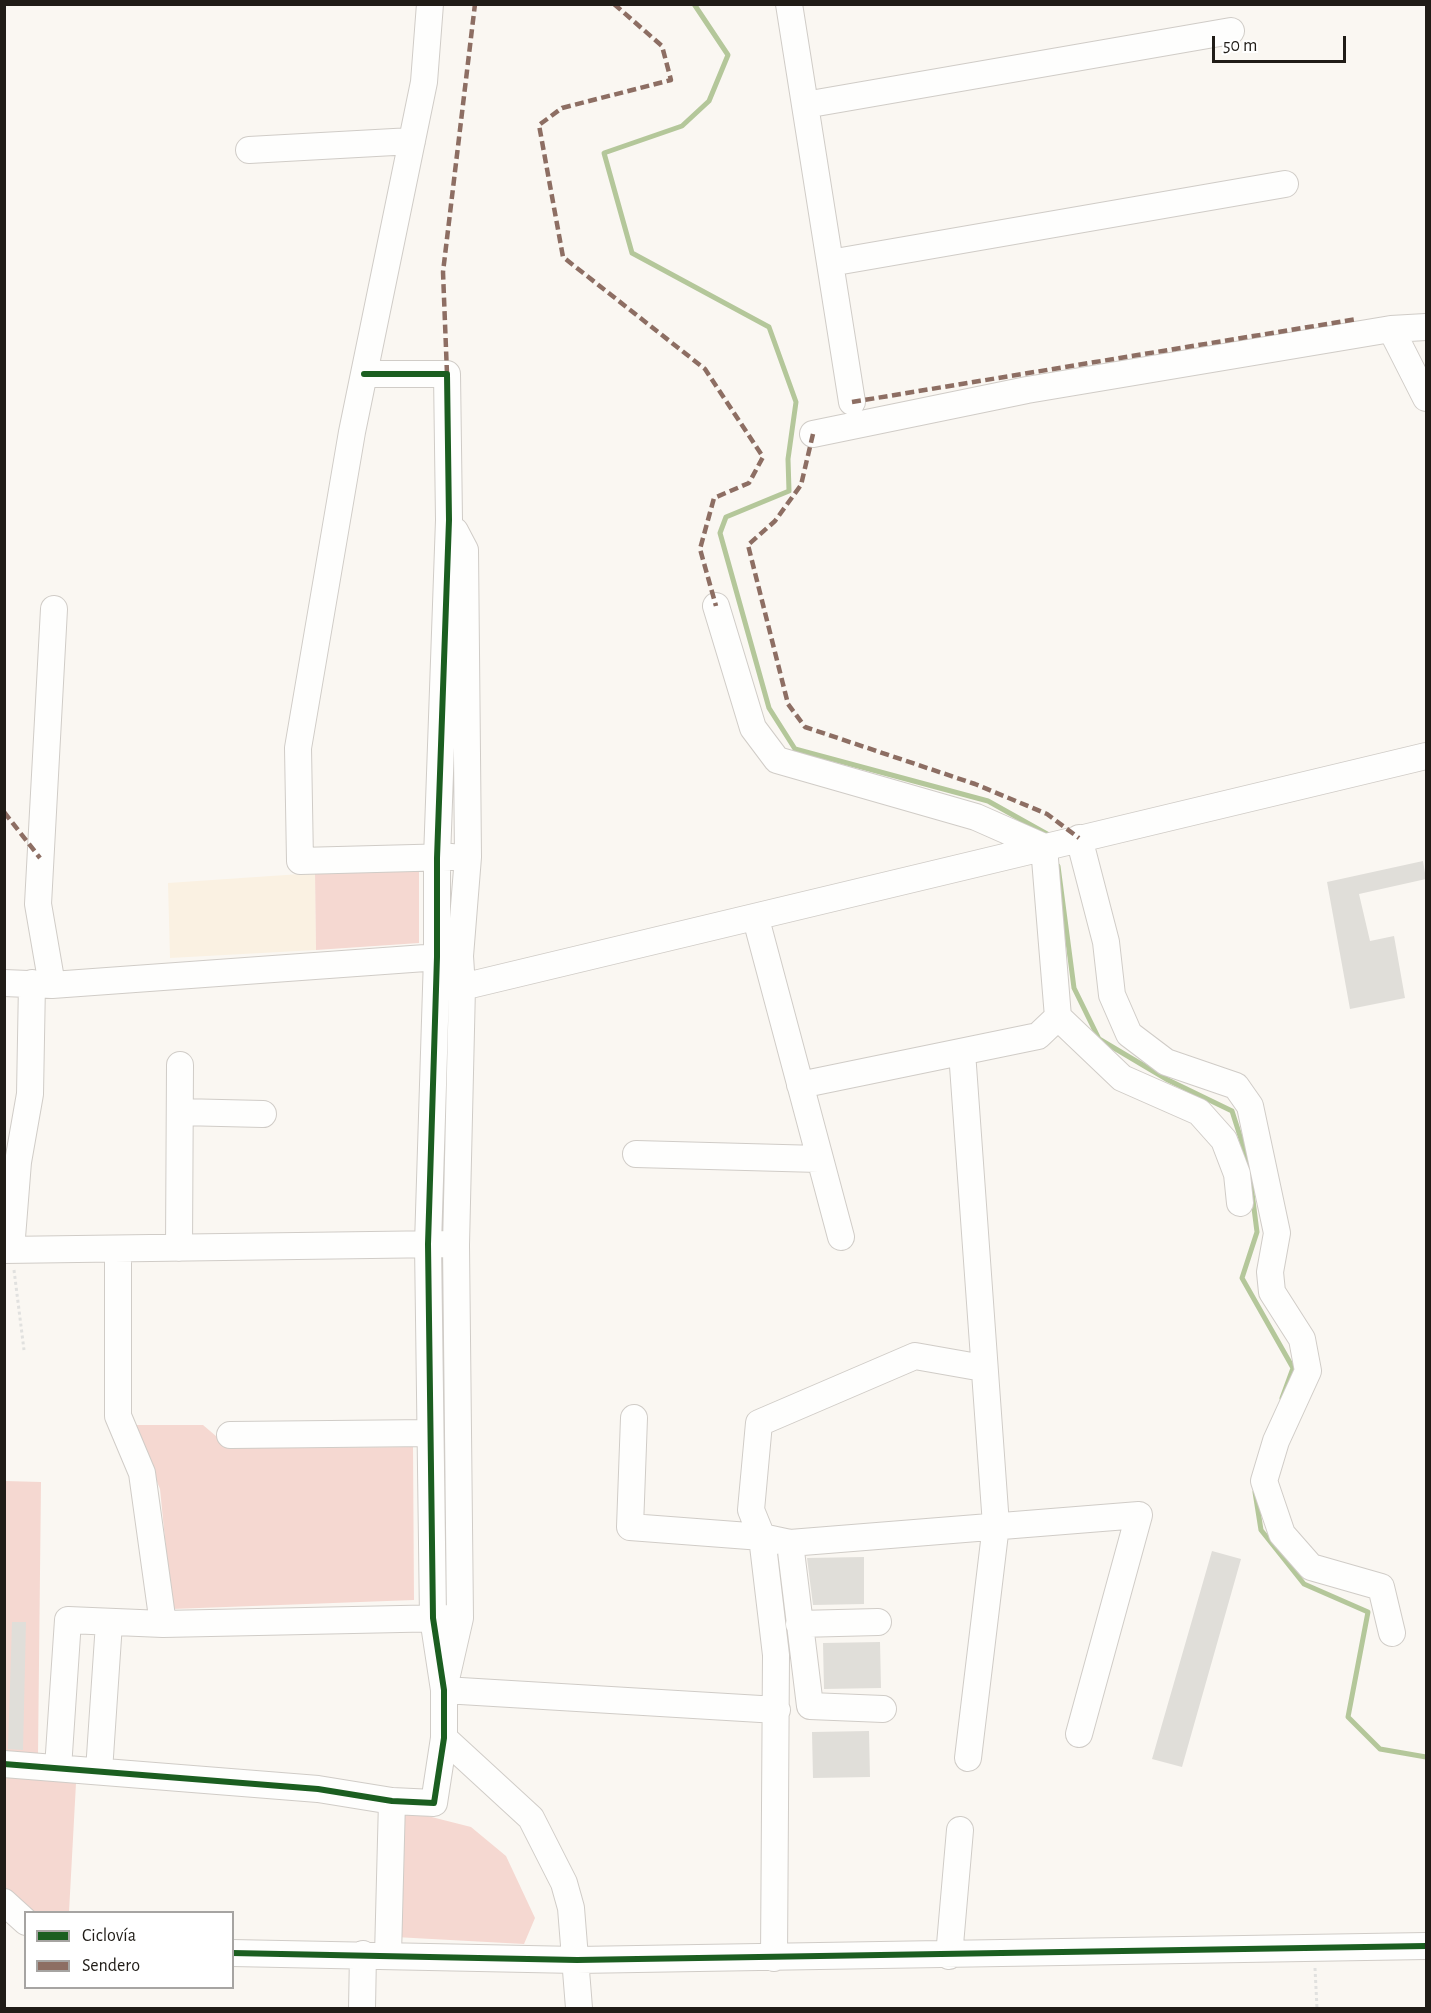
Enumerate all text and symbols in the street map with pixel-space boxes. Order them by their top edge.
scale bar [1215,24,1348,62]
text: 50 m [1223,37,1257,55]
legend [24,1911,234,1989]
text: Ciclovía [82,1927,136,1945]
text: Sendero [82,1957,140,1975]

